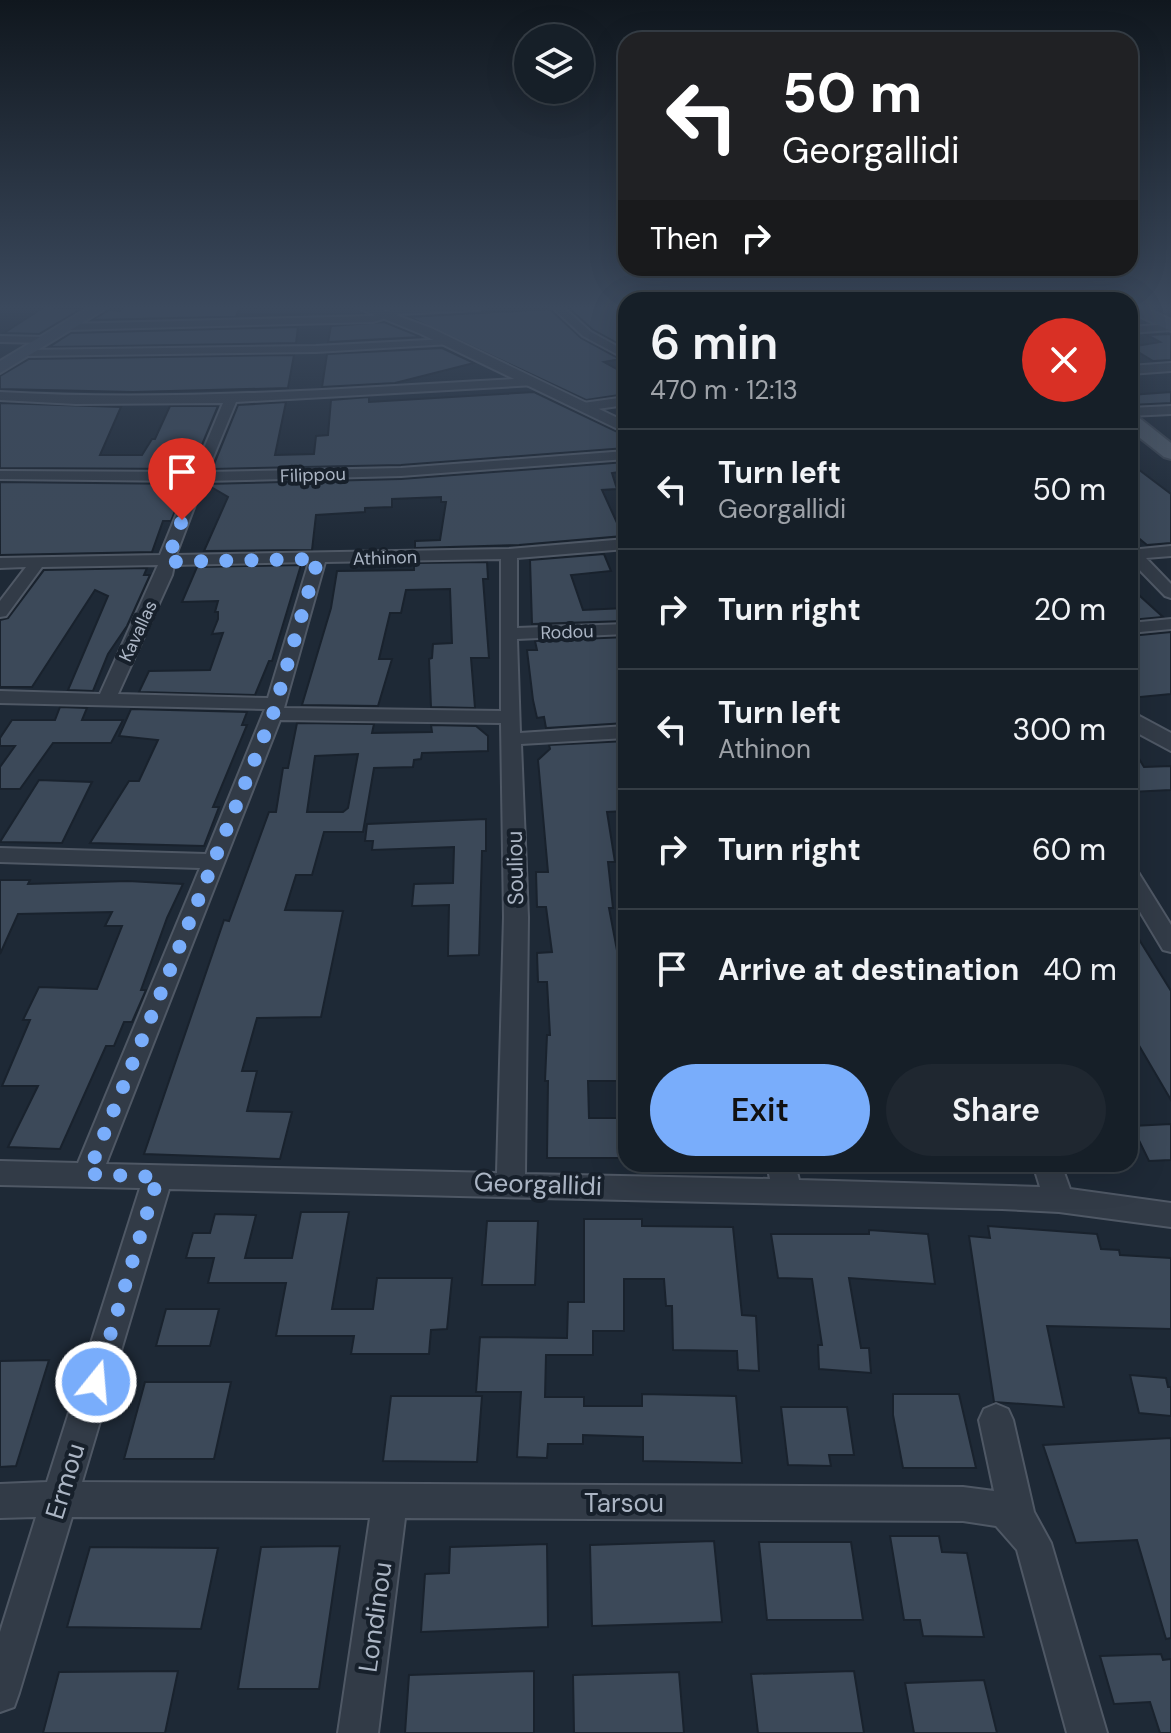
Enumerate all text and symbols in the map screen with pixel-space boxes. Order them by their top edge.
map controls [514,24,594,104]
button: layers [514,24,594,104]
text: 50 m [782,56,922,129]
icon: left [650,64,754,168]
text: Georgallidi [782,127,960,174]
icon: right [734,216,778,260]
text: Then [650,219,718,258]
text: 6 min [650,311,778,374]
button: close [1022,318,1106,402]
text: 470 m · 12:13 [650,373,798,407]
pin [148,438,216,520]
icon: arrive [160,450,204,494]
text: Turn left [718,453,841,492]
street label: Filippou [280,462,346,488]
icon: left [650,467,694,511]
text: 50 m [1032,470,1106,509]
text: Georgallidi [718,492,846,526]
street label: Athinon [352,545,418,571]
icon: right [650,587,694,631]
text: Turn right [718,590,861,629]
text: 20 m [1034,590,1106,629]
street label: Kavallas [113,596,163,666]
street label: Rodou [540,619,594,645]
text: Turn left [718,693,841,732]
icon: left [650,707,694,751]
text: 300 m [1013,710,1106,749]
text: Athinon [718,732,811,766]
icon: right [650,827,694,871]
text: Turn right [718,830,861,869]
text: 60 m [1032,830,1106,869]
street label: Souliou [500,831,530,905]
icon: arrive [650,947,694,991]
text: Arrive at destination [718,950,1019,989]
text: 40 m [1043,950,1117,989]
button: Exit [650,1064,870,1156]
button: Share [886,1064,1106,1156]
street label: Georgallidi [473,1165,603,1203]
position arrow [54,1340,138,1424]
street label: Ermou [37,1439,93,1523]
street label: Tarsou [584,1486,664,1520]
street label: Londinou [350,1560,400,1674]

